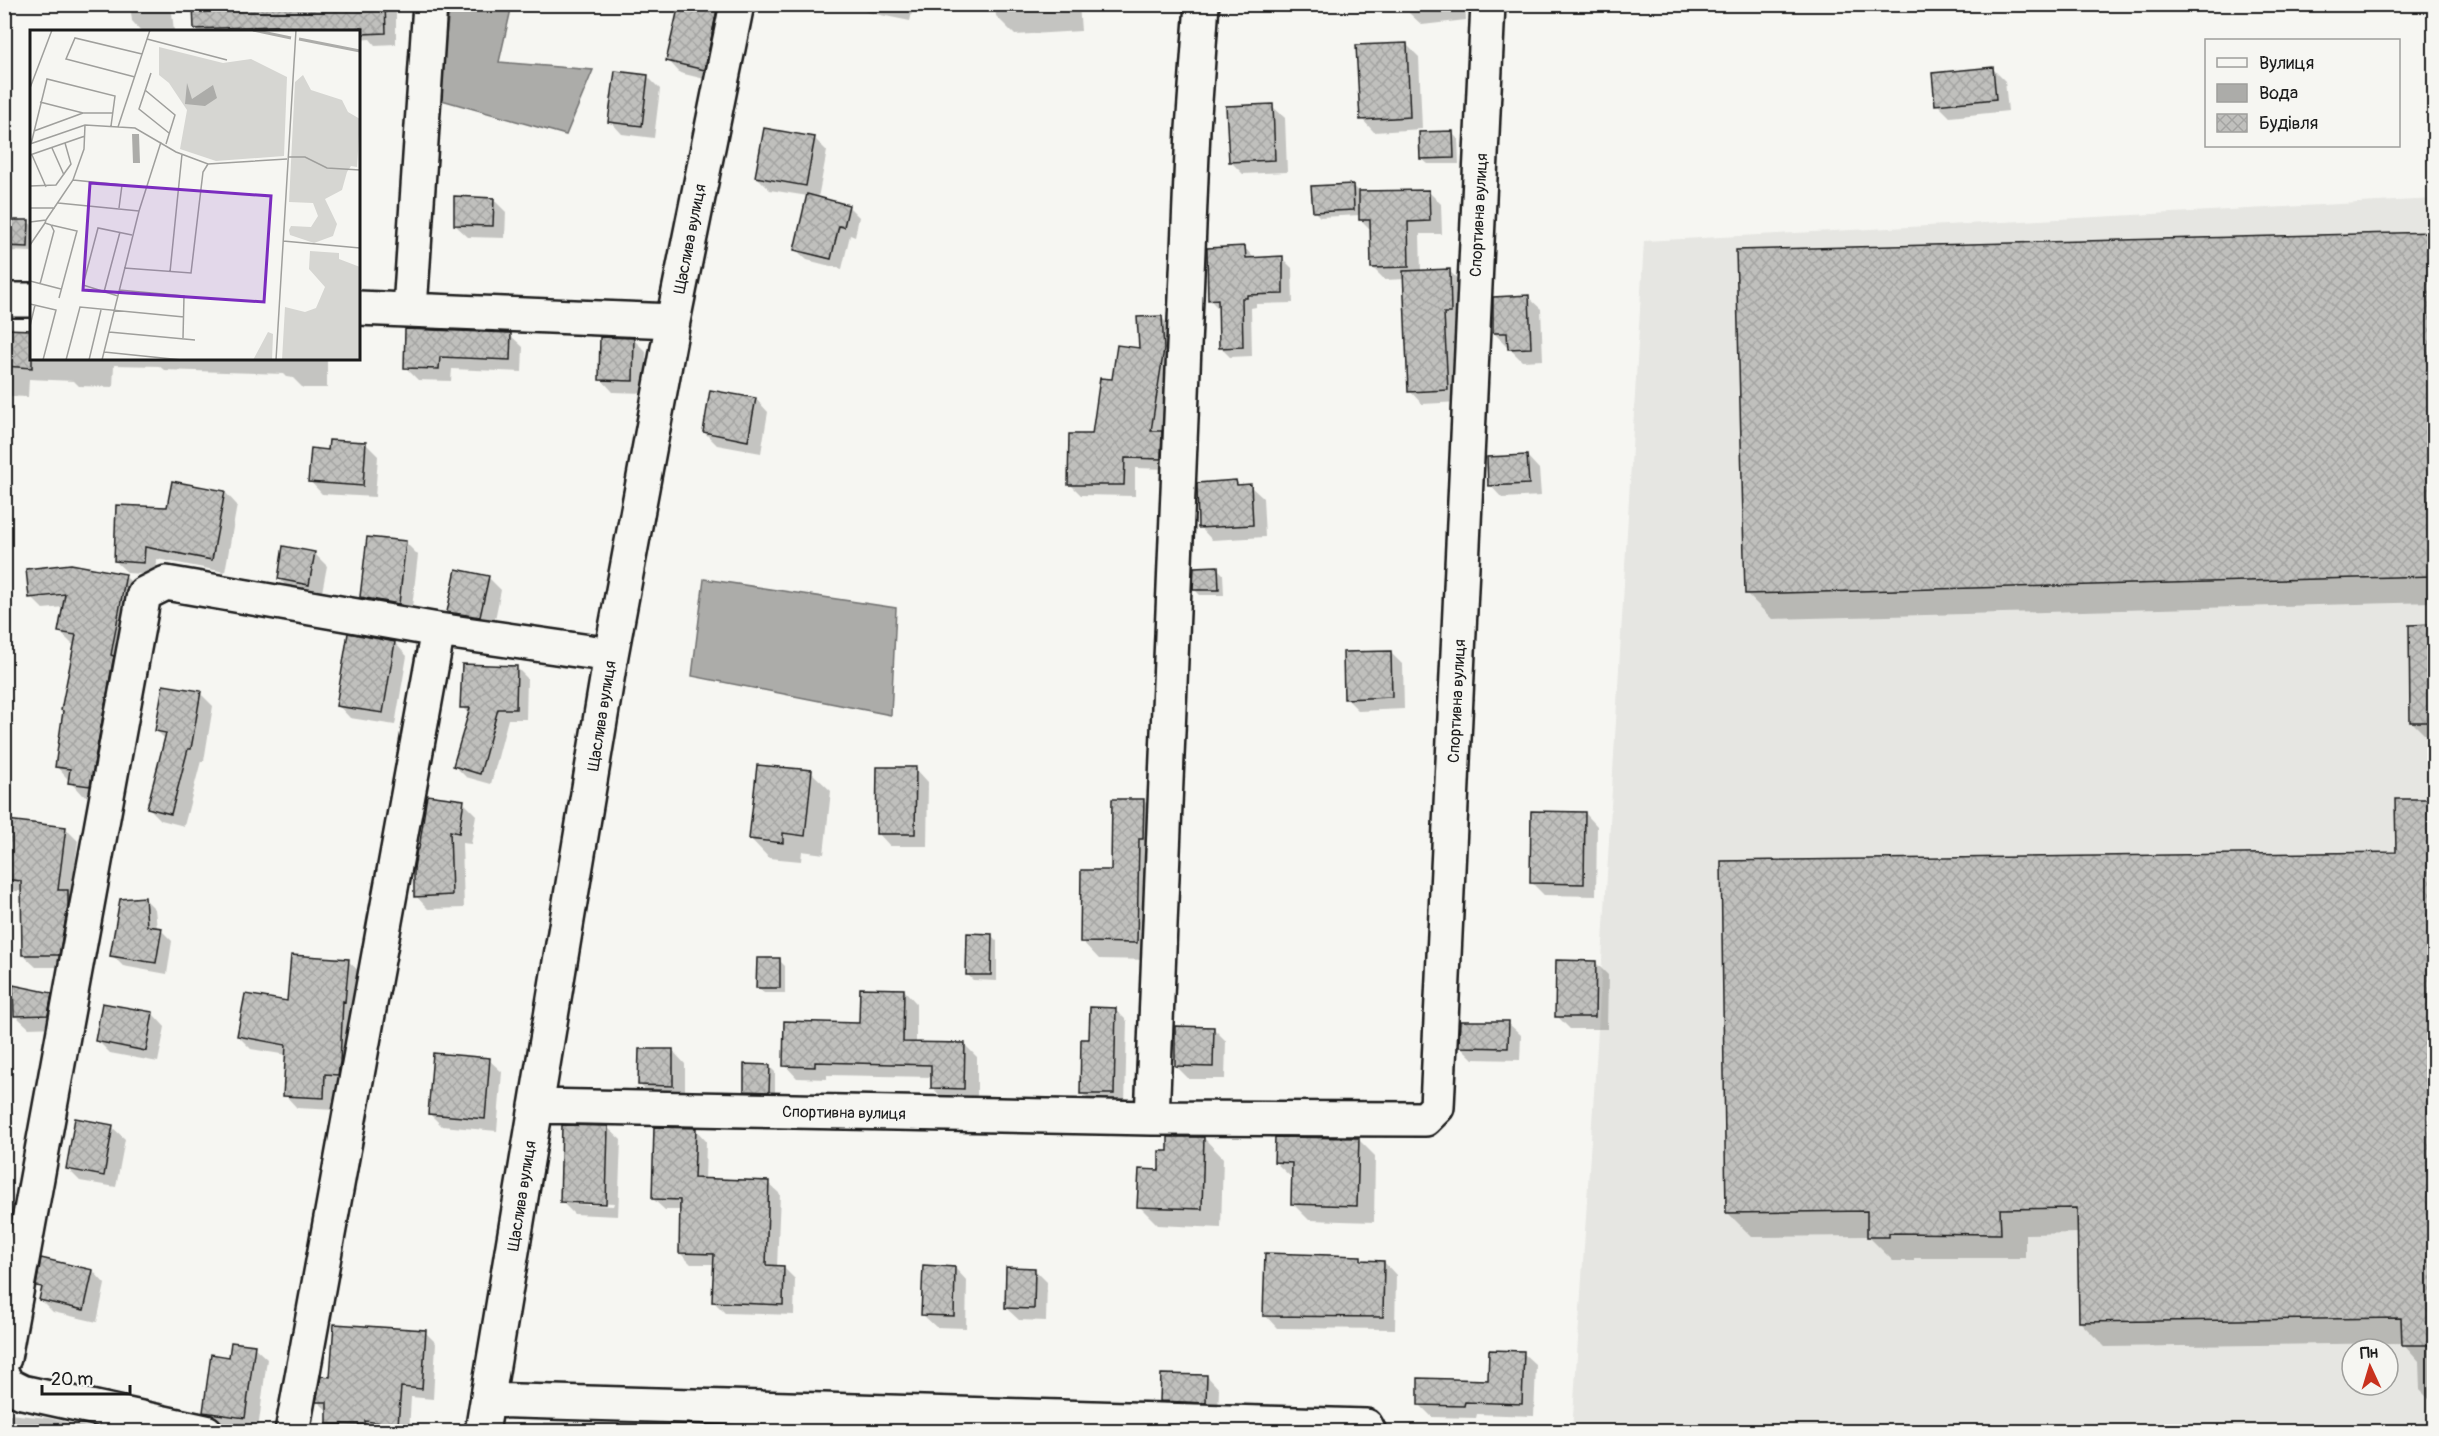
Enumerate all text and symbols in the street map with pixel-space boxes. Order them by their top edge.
inset map [30,30,360,360]
legend [2205,39,2400,147]
text: Вулиця [2259,52,2314,75]
text: Вода [2259,82,2298,105]
text: Будівля [2259,112,2318,135]
street label: Спортивна вулиця [1466,153,1492,277]
street label: Щаслива вулиця [669,182,710,296]
street label: Спортивна вулиця [1444,639,1470,763]
street label: Щаслива вулиця [583,659,621,773]
street label: Спортивна вулиця [782,1102,906,1124]
street label: Щаслива вулиця [503,1139,541,1253]
north arrow [2340,1337,2400,1397]
text: Пн [2360,1342,2379,1364]
scale bar [42,1358,130,1396]
text: 20 m [51,1368,93,1391]

